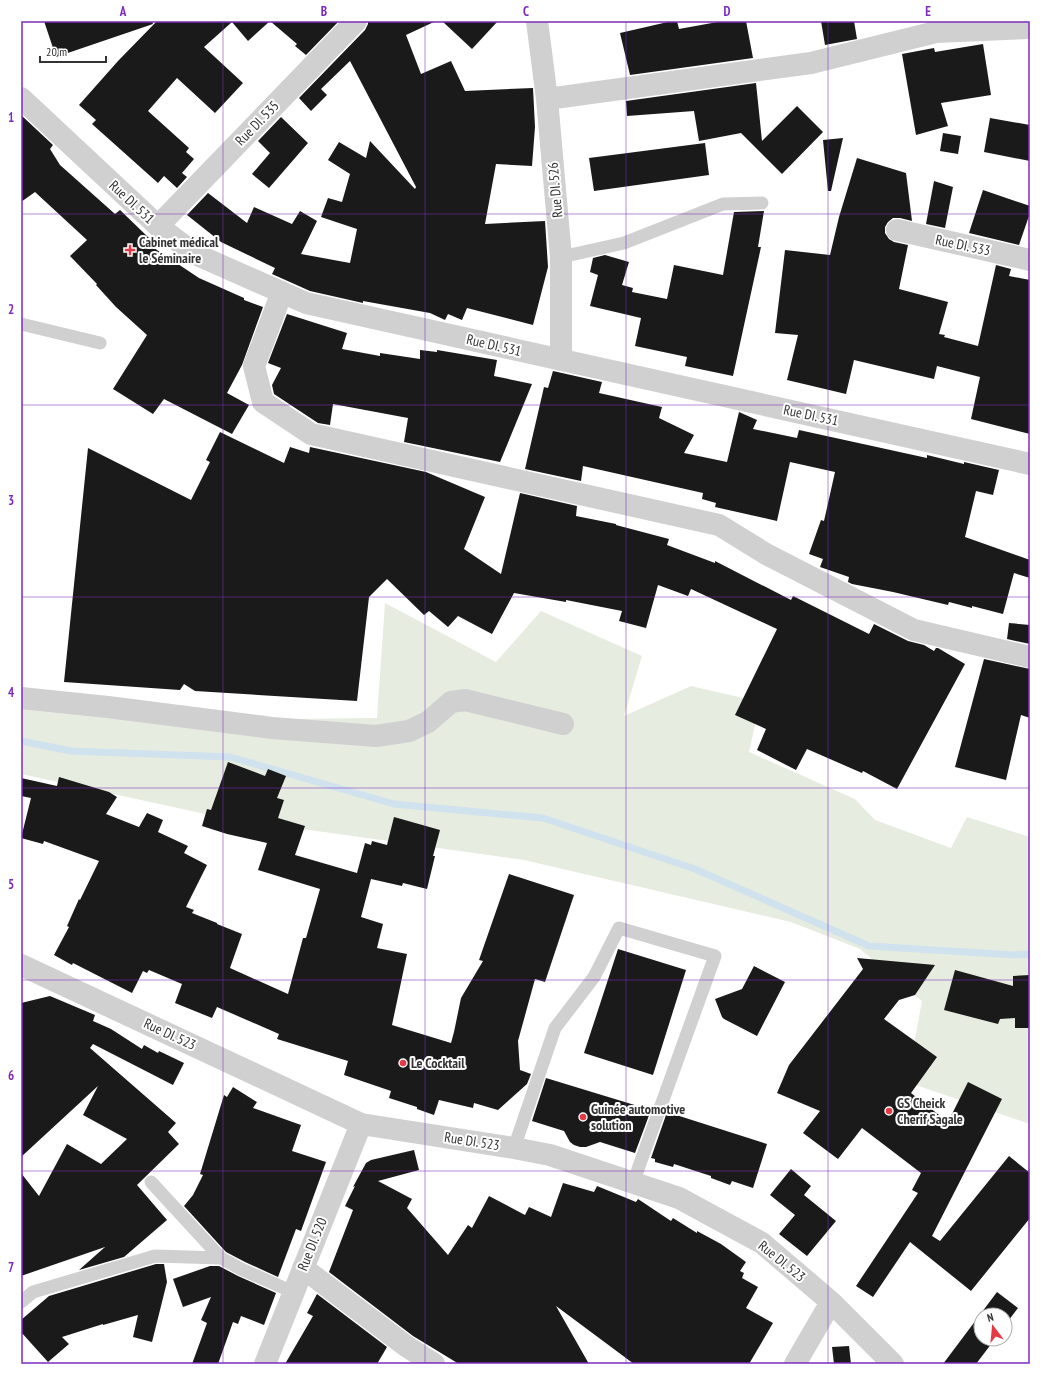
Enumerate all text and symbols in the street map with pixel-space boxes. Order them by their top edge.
text: A [119,3,127,20]
text: B [321,3,327,20]
text: C [523,3,529,20]
text: D [724,3,731,20]
text: E [925,3,931,20]
scale bar [40,38,106,64]
text: 20 m [46,44,67,59]
street label: Rue DI. 535 [231,97,283,149]
text: 1 [8,109,14,126]
street label: Rue DI. 526 [544,162,566,218]
street label: Rue DI. 531 [106,176,158,228]
street label: Rue DI. 533 [934,230,992,260]
place label: Cabinet médical le Séminaire [139,233,219,267]
marker: Cabinet médical le Séminaire [124,244,136,256]
text: 2 [8,301,14,318]
street label: Rue DI. 531 [465,330,523,360]
street label: Rue DI. 531 [782,400,840,430]
text: 3 [8,492,14,509]
text: 4 [8,684,15,701]
text: 5 [8,876,14,893]
street label: Rue DI. 523 [141,1014,199,1054]
place label: Le Cocktail [411,1054,465,1072]
marker: Le Cocktail [398,1058,408,1068]
text: 6 [8,1067,14,1084]
place label: GS Cheick Cherif Sagale [897,1094,963,1128]
place label: Guinée automotive solution [591,1100,685,1134]
marker: GS Cheick Cherif Sagale [884,1106,894,1116]
marker: Guinée automotive solution [578,1112,588,1122]
street label: Rue DI. 523 [443,1128,501,1154]
street label: Rue DI. 520 [293,1215,331,1273]
street label: Rue DI. 523 [755,1237,809,1285]
text: 7 [8,1259,14,1276]
north arrow [973,1307,1013,1347]
text: N [985,1310,995,1325]

